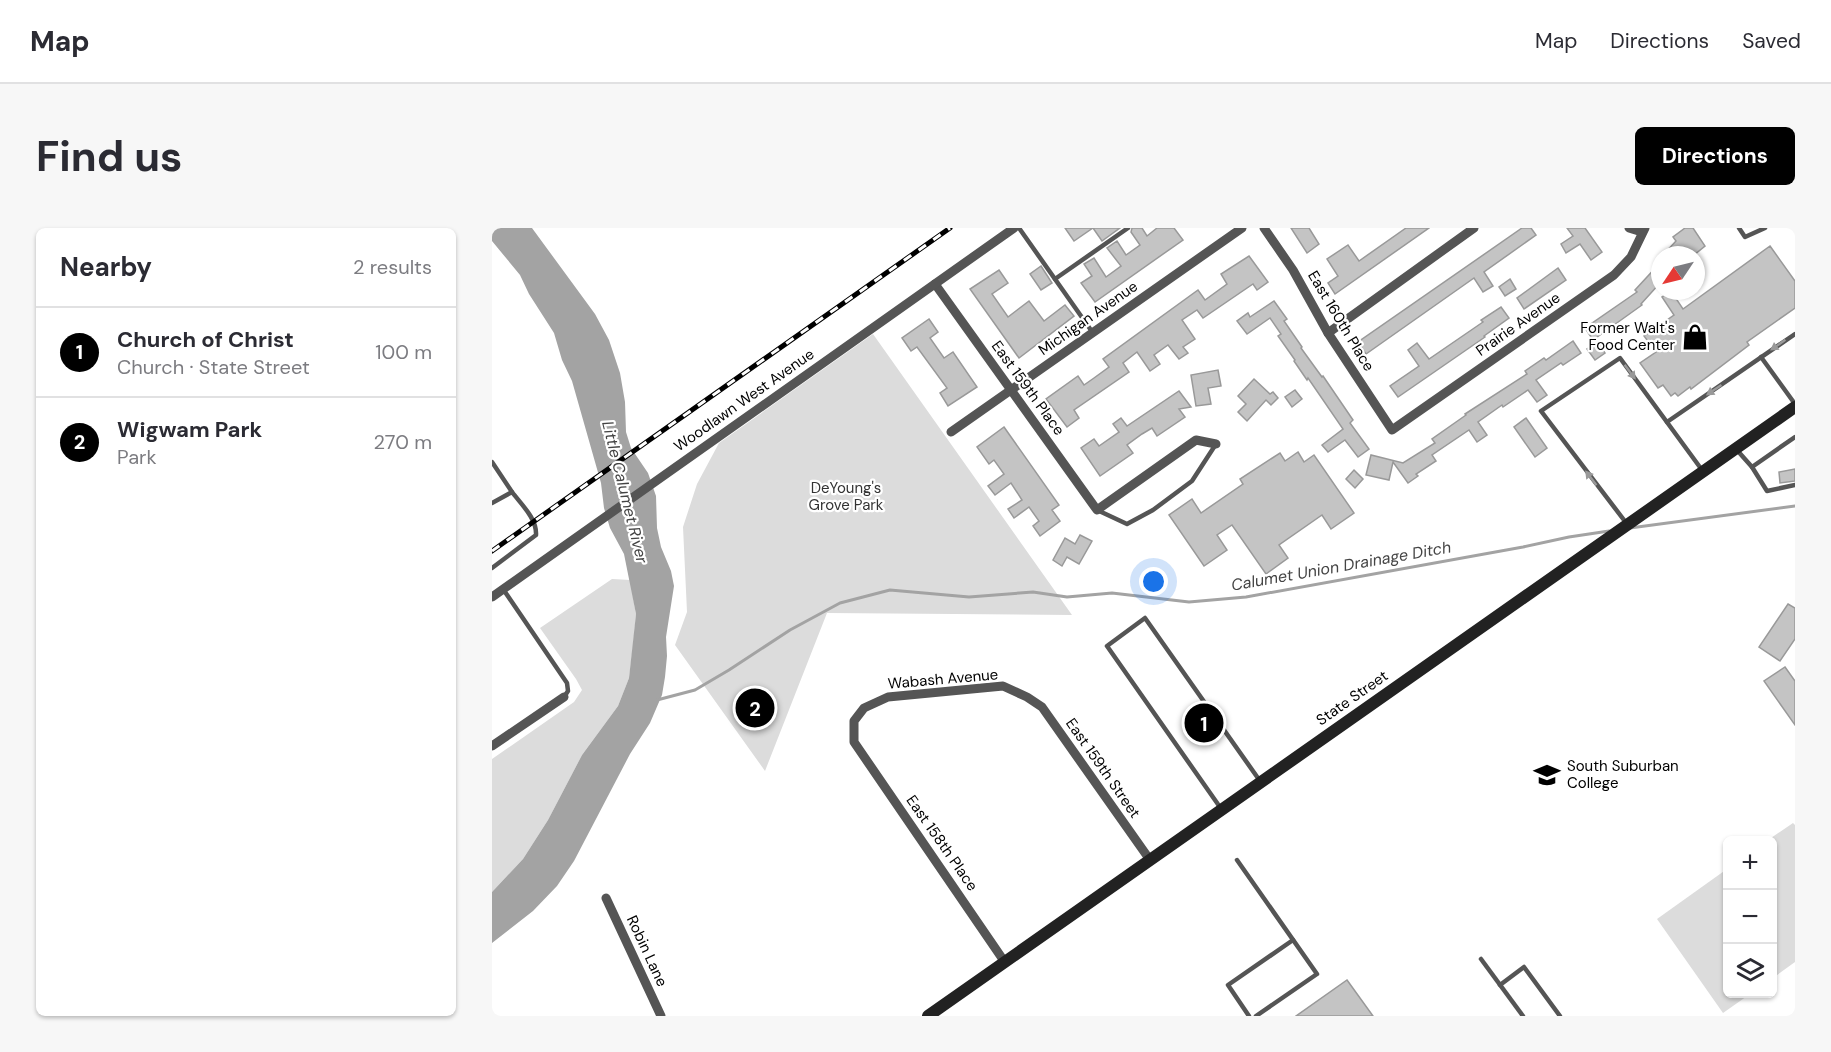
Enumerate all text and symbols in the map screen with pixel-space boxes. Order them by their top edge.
text: Map [30,23,90,60]
text: Map [1535,27,1577,55]
text: Directions [1610,27,1709,55]
text: Saved [1742,27,1801,55]
button: Directions [1635,127,1795,185]
text: Find us [36,129,182,184]
north arrow [1651,246,1705,300]
text: Nearby [60,250,152,284]
text: 2 results [353,254,432,280]
street label: East 160th Place [1303,267,1379,375]
street label: Michigan Avenue [1034,276,1142,360]
street label: Prairie Avenue [1472,288,1564,360]
place label: Former Walt's Food Center [1580,318,1675,355]
shop icon: Former Walt's Food Center [1680,322,1710,352]
text: Church of Christ [117,325,294,354]
street label: East 159th Place [987,337,1069,439]
text: 1 [76,339,83,365]
text: 100 m [375,339,432,365]
one-way arrow [1771,339,1787,351]
street label: Woodlawn West Avenue [670,344,818,456]
text: Church · State Street [117,354,310,380]
one-way arrow [1624,364,1636,380]
one-way arrow [1706,384,1722,395]
text: Wigwam Park [117,415,262,444]
water label: Little Calumet River [597,419,653,566]
text: 2 [74,429,85,455]
text: 270 m [374,429,432,455]
text: Park [117,444,157,470]
one-way arrow [1585,470,1597,486]
park label: DeYoung's Grove Park [809,478,884,515]
water label: Calumet Union Drainage Ditch [1229,536,1453,596]
your location [1139,567,1168,596]
street label: Wabash Avenue [887,664,999,694]
street label: State Street [1312,666,1392,730]
pin: 2 [736,686,774,730]
pin: 1 [1184,700,1224,746]
street label: East 159th Street [1061,714,1145,822]
place label: South Suburban College [1567,756,1679,793]
school or university icon: South Suburban College [1532,760,1562,790]
street label: East 158th Place [902,791,982,895]
map controls [1723,836,1777,998]
button: + [1723,836,1777,890]
button: − [1723,890,1777,944]
street label: Robin Lane [622,912,672,990]
button: layers [1723,944,1777,998]

